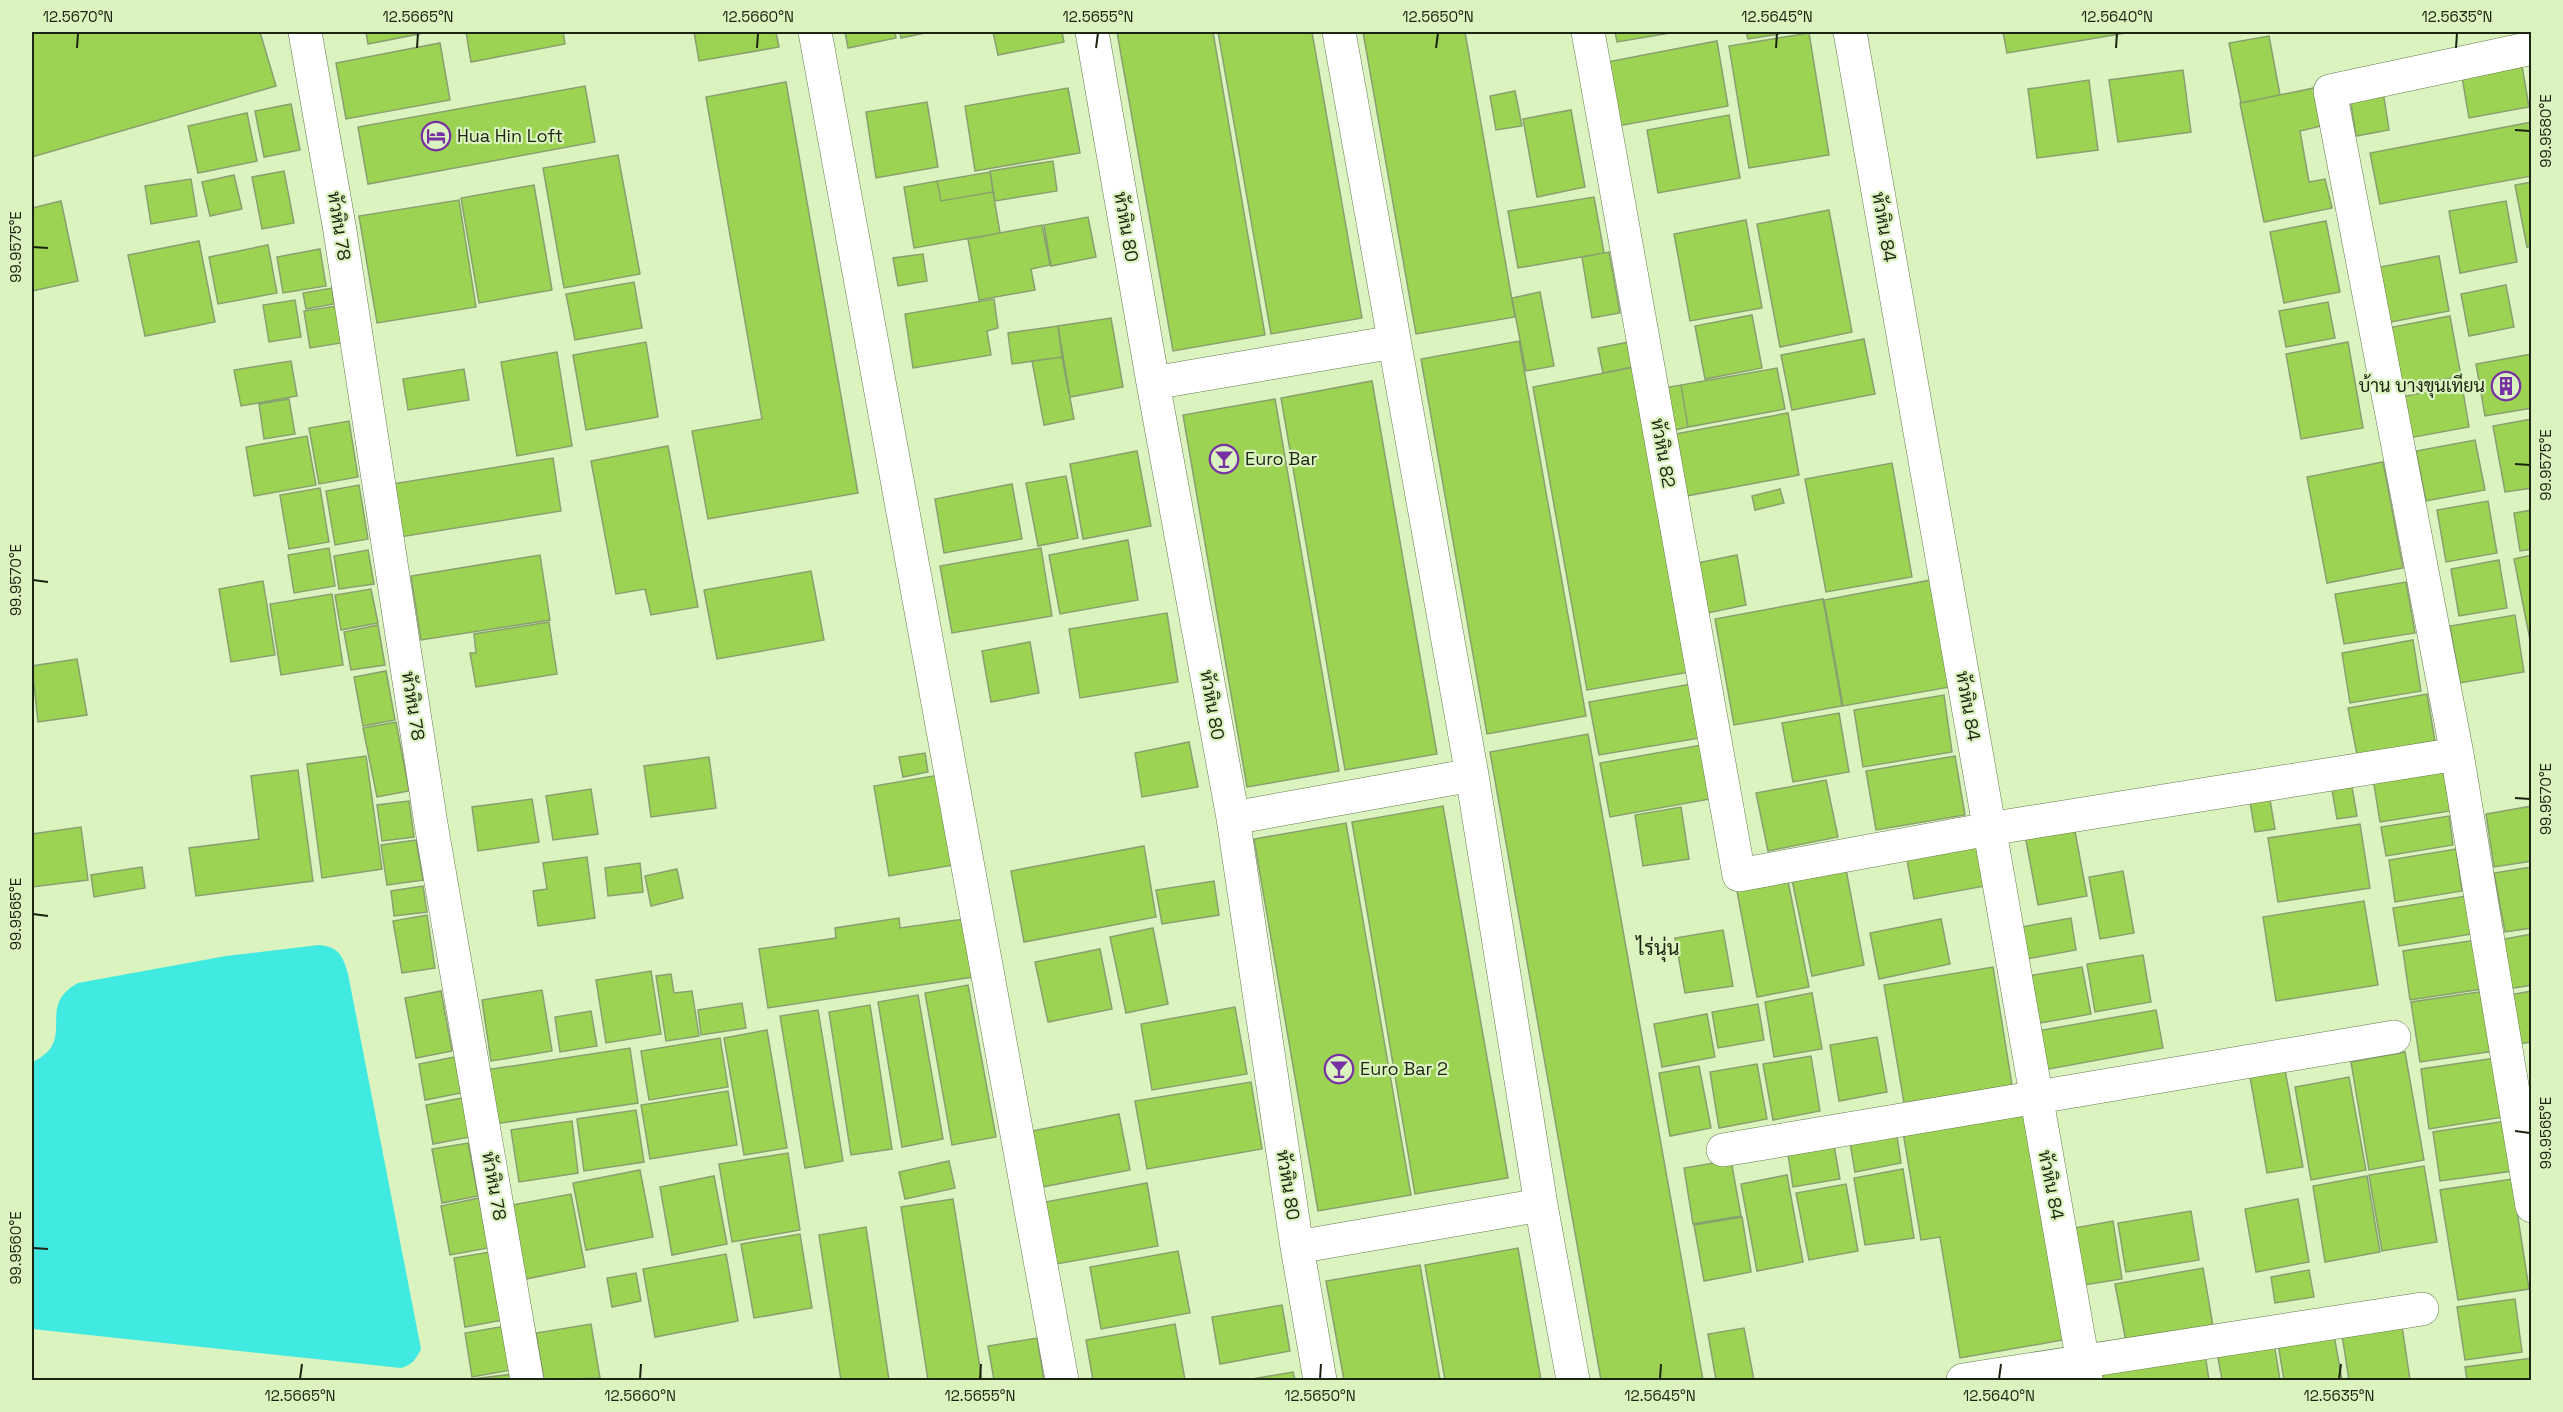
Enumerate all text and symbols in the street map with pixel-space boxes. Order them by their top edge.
text: 12.5670°N [43,7,113,26]
text: 12.5665°N [382,7,454,26]
text: 12.5660°N [722,7,794,26]
text: 12.5655°N [1063,7,1133,26]
text: 12.5650°N [1402,7,1474,26]
text: 12.5645°N [1741,7,1813,26]
text: 12.5640°N [2081,7,2153,26]
text: 12.5635°N [2422,7,2493,26]
text: 99.9580°E [2536,94,2555,168]
hotel icon: Hua Hin Loft [420,120,452,152]
place label: Hua Hin Loft [457,124,563,147]
street label: หัวหิน 78 [323,190,356,262]
street label: หัวหิน 80 [1109,190,1144,264]
street label: หัวหิน 84 [1867,190,1902,264]
text: 99.9575°E [6,211,25,283]
building icon: บ้าน บางขุนเทียน [2490,370,2522,402]
place label: บ้าน บางขุนเทียน [2359,373,2485,398]
street label: หัวหิน 82 [1646,416,1681,490]
text: 99.9575°E [2536,429,2555,501]
bar icon: Euro Bar [1208,443,1240,475]
place label: Euro Bar [1245,447,1318,470]
text: 99.9570°E [6,544,25,616]
street label: หัวหิน 80 [1195,668,1230,742]
street label: หัวหิน 84 [1951,669,1986,743]
street label: หัวหิน 78 [397,670,430,742]
text: 99.9570°E [2536,763,2555,835]
text: 99.9565°E [6,878,25,950]
district label: ไร่นุ่น [1635,935,1679,962]
bar icon: Euro Bar 2 [1323,1053,1355,1085]
place label: Euro Bar 2 [1360,1057,1448,1080]
text: 99.9565°E [2536,1097,2555,1169]
street label: หัวหิน 80 [1272,1148,1305,1222]
street label: หัวหิน 84 [2033,1148,2070,1222]
street label: หัวหิน 78 [477,1150,512,1222]
text: 99.9560°E [6,1211,25,1285]
text: 12.5665°N [264,1386,336,1405]
text: 12.5660°N [604,1386,676,1405]
text: 12.5655°N [945,1386,1015,1405]
text: 12.5650°N [1284,1386,1356,1405]
text: 12.5645°N [1624,1386,1696,1405]
text: 12.5640°N [1963,1386,2035,1405]
text: 12.5635°N [2304,1386,2375,1405]

